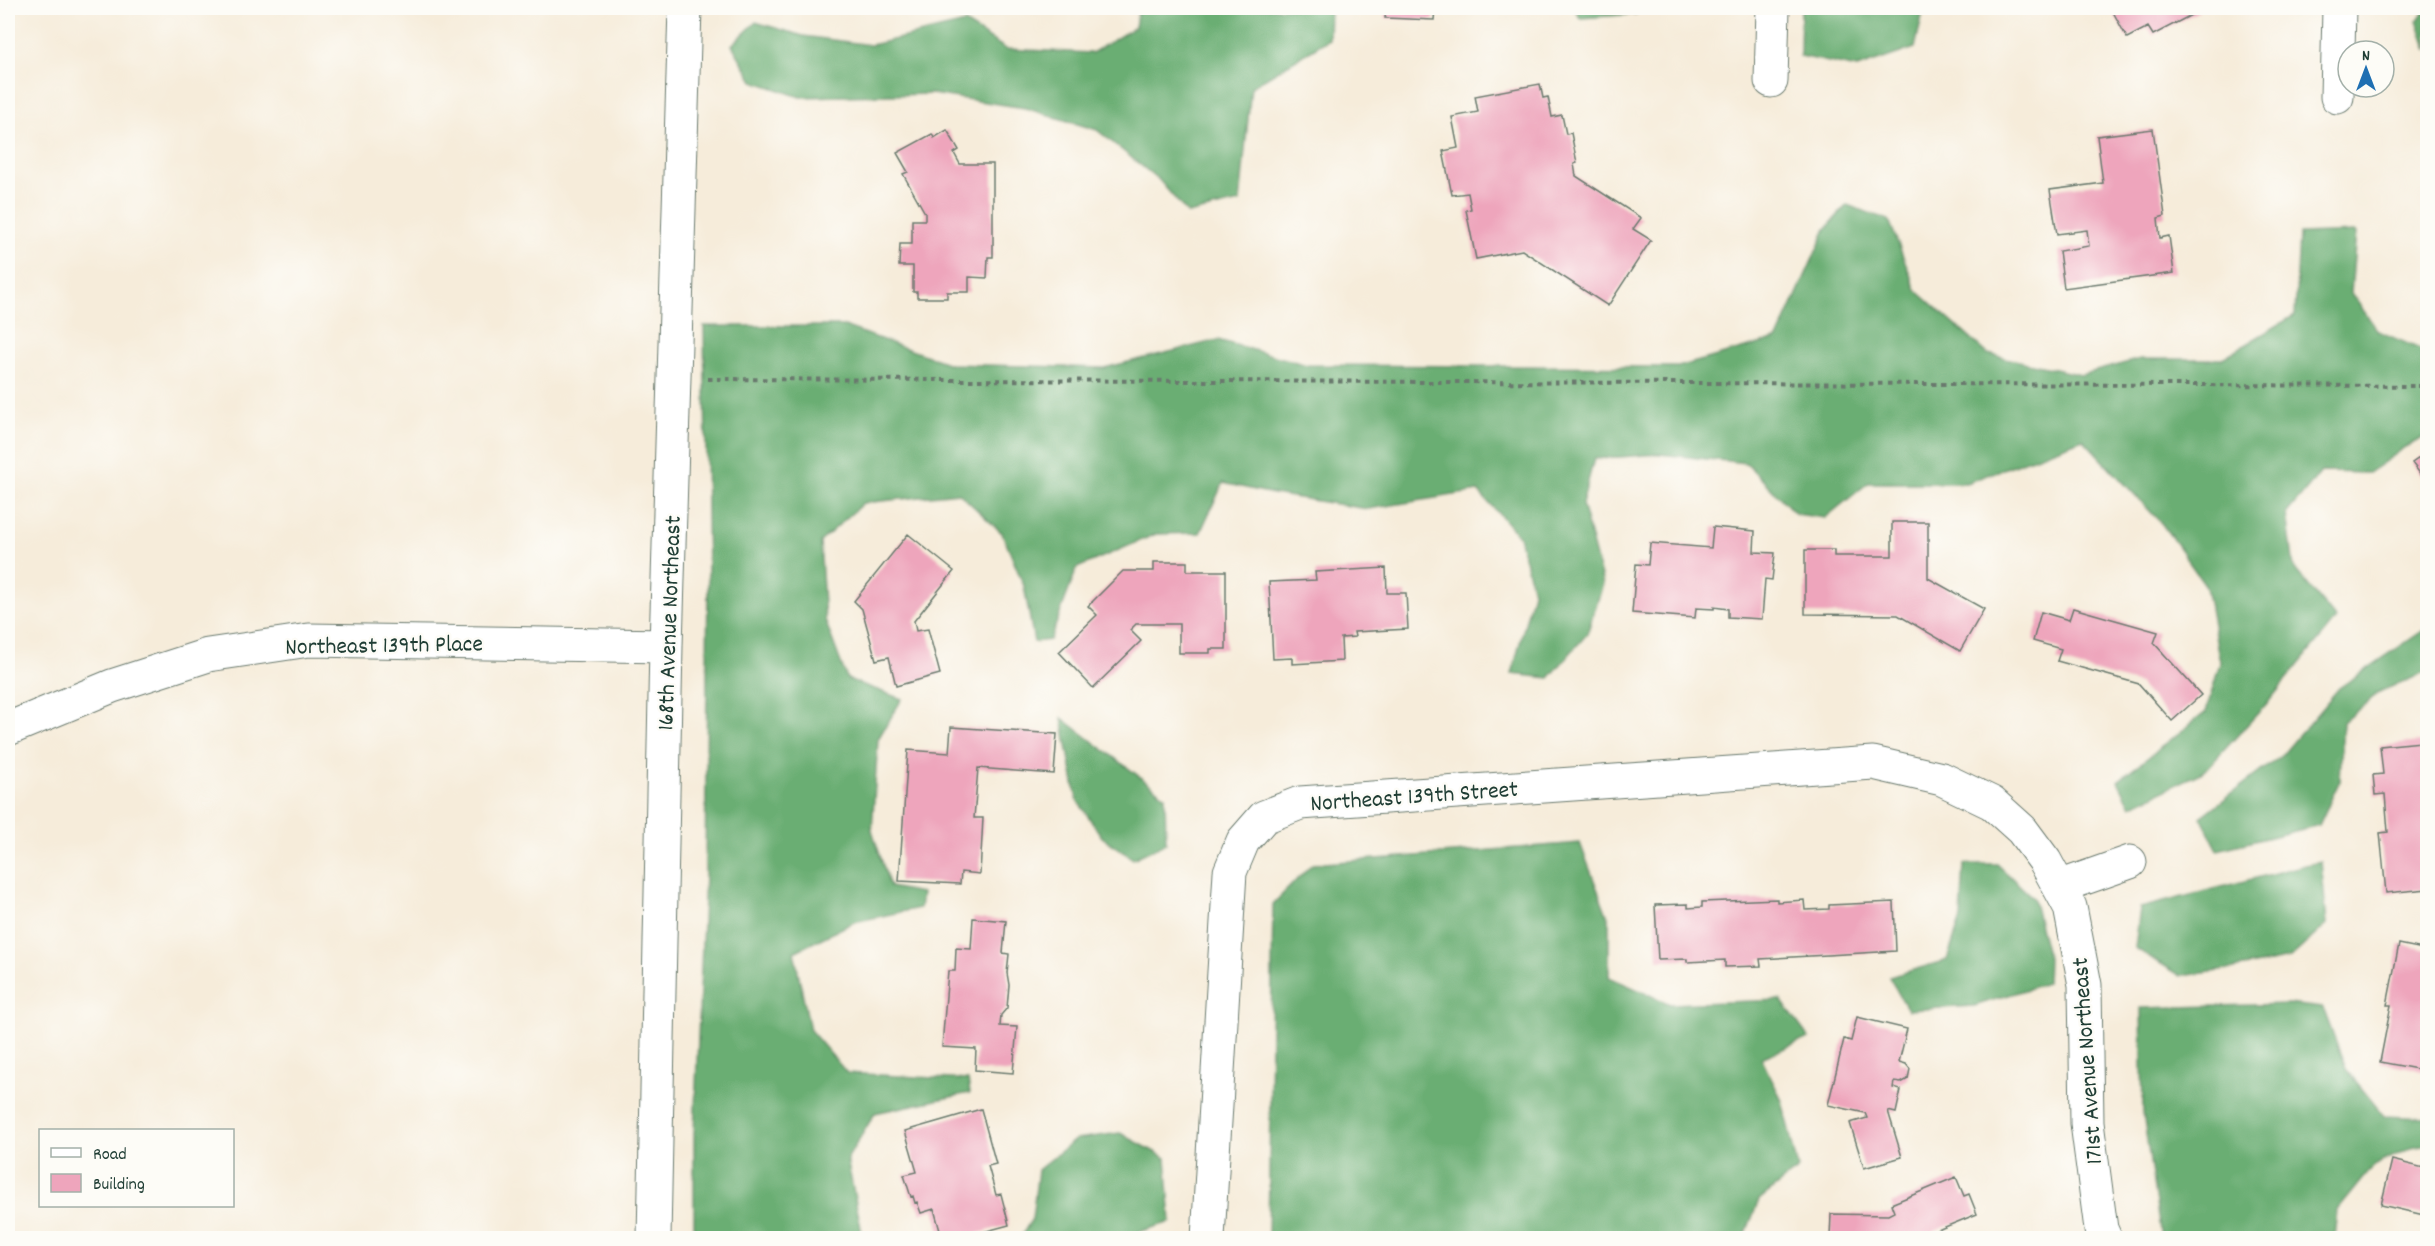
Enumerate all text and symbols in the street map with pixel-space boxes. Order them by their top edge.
north arrow [2336,39,2396,99]
text: N [2362,45,2370,68]
street label: 168th Avenue Northeast [650,515,692,731]
street label: Northeast 139th Place [285,628,483,666]
street label: Northeast 139th Street [1309,774,1519,822]
street label: 171st Avenue Northeast [2065,956,2113,1165]
legend [39,1129,234,1207]
text: Road [93,1143,127,1168]
text: Building [93,1173,145,1198]

